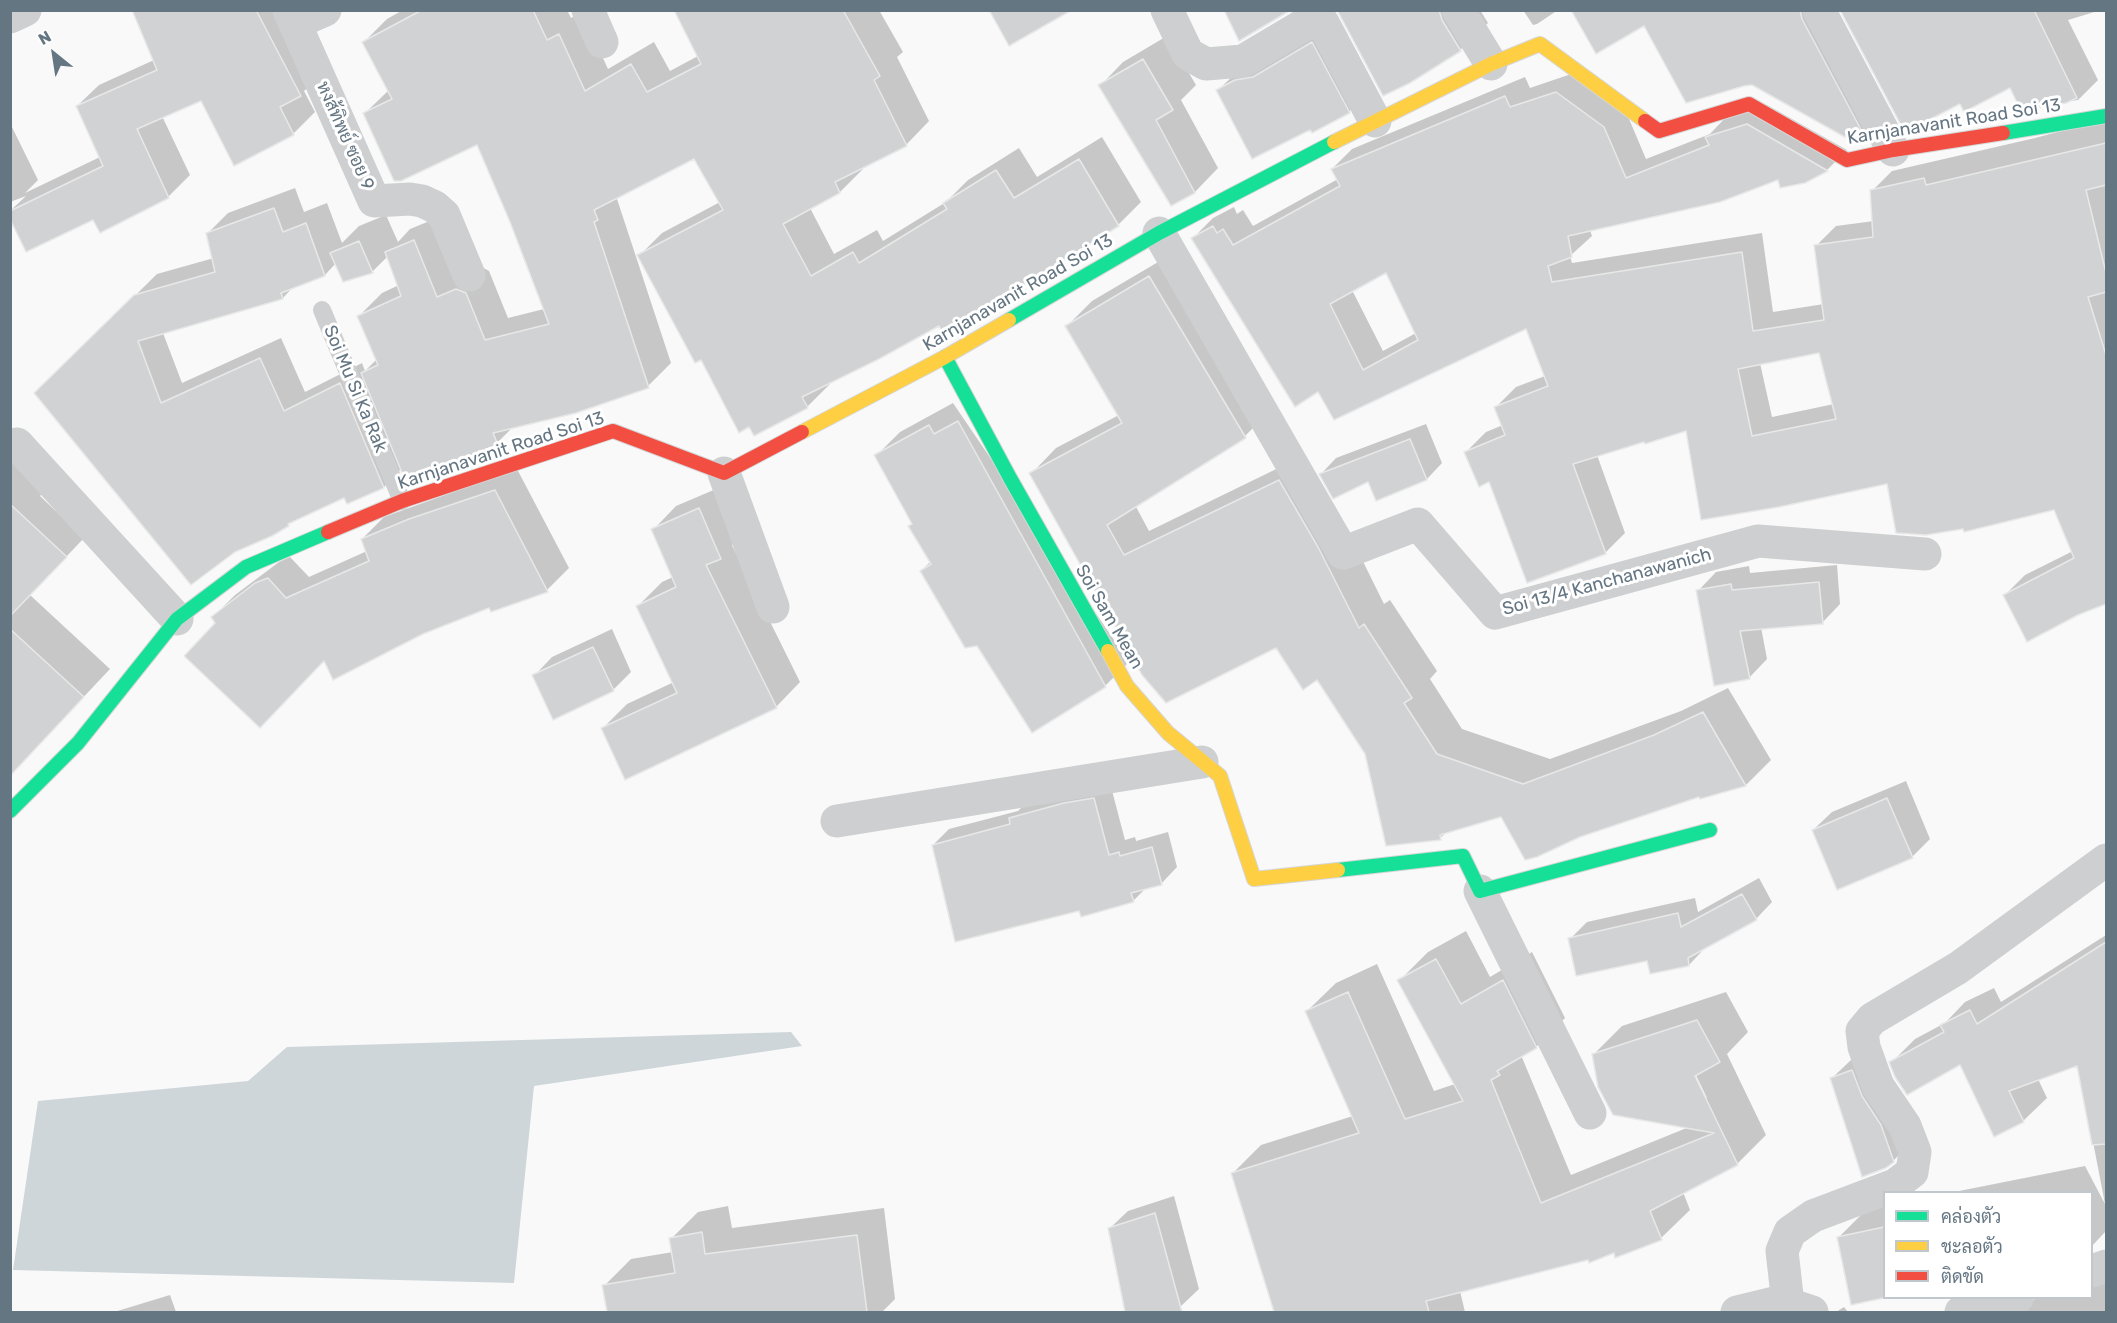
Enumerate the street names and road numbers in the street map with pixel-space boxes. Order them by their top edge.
street label: หงส้ทิพย์ ซอย 9 [311,78,379,194]
street label: Karnjanavanit Road Soi 13 [1846,94,2062,150]
street label: Karnjanavanit Road Soi 13 [919,230,1117,356]
street label: Soi Mu Si Ka Rak [319,322,391,456]
street label: Karnjanavanit Road Soi 13 [395,407,607,495]
street label: Soi 13/4 Kanchanawanich [1500,544,1714,620]
street label: Soi Sam Mean [1070,561,1148,673]

